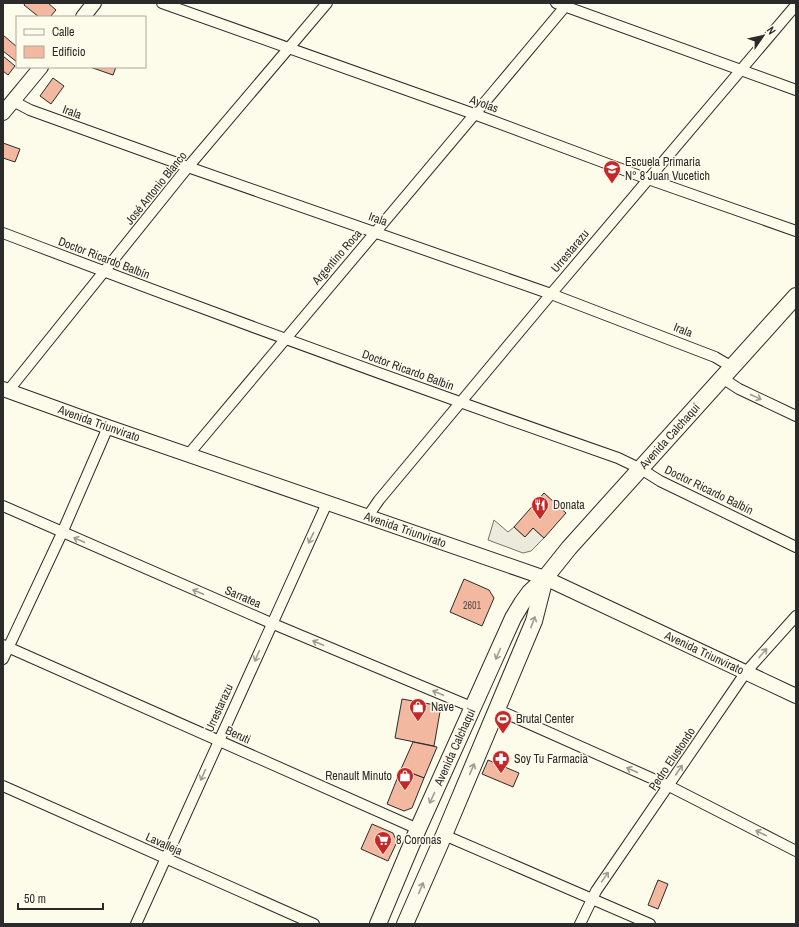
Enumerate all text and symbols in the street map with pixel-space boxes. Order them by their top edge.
legend [16,16,146,68]
north arrow [743,16,783,56]
text: Calle [52,24,74,40]
text: N [764,24,779,37]
text: Edificio [52,44,85,60]
street label: Ayolas [467,91,501,117]
street label: Irala [60,101,84,123]
street label: José Antonio Blanco [122,148,190,228]
place label: Escuela Primaria N° 8 Juan Vucetich [625,154,710,184]
school or university icon: Escuela Primaria N° 8 Juan Vucetich [602,159,622,184]
street label: Irala [366,208,390,230]
street label: Argentino Roca [308,226,366,289]
street label: Urrestarazu [547,226,593,276]
street label: Doctor Ricardo Balbín [56,233,152,283]
street label: Irala [671,319,695,341]
street label: Doctor Ricardo Balbín [360,346,456,394]
one-way arrow [750,394,762,401]
street label: Avenida Calchaquí [635,400,704,473]
street label: Avenida Triunvirato [55,401,142,445]
street label: Doctor Ricardo Balbín [662,462,756,518]
restaurant icon: Donata [530,495,550,520]
place label: Donata [553,497,585,513]
street label: Avenida Triunvirato [361,508,448,551]
one-way arrow [307,532,314,544]
one-way arrow [73,536,85,544]
street label: Sarratea [222,582,264,612]
one-way arrow [193,588,205,595]
house number: 2601 [463,599,482,612]
one-way arrow [529,616,537,628]
street label: Avenida Triunvirato [661,627,747,678]
one-way arrow [313,638,325,646]
one-way arrow [494,647,501,659]
one-way arrow [758,649,767,659]
one-way arrow [253,650,260,662]
street label: Urrestarazu [201,681,237,735]
one-way arrow [433,688,445,696]
shop icon: Nave [408,697,428,722]
place label: Nave [431,699,454,715]
street label: Avenida Calchaquí [430,706,479,789]
sports icon: Brutal Center [493,709,513,734]
place label: Brutal Center [516,711,575,727]
street label: Beruti [223,722,253,748]
street label: Pedro Elustondo [645,724,699,794]
pharmacy icon: Soy Tu Farmacia [491,749,511,774]
place label: Soy Tu Farmacia [514,751,589,767]
one-way arrow [468,763,476,775]
one-way arrow [675,765,683,776]
shop icon: Renault Minuto [395,766,415,791]
one-way arrow [626,766,638,773]
one-way arrow [199,768,207,780]
place label: Renault Minuto [325,768,392,784]
one-way arrow [428,791,436,803]
street label: Lavalleja [143,829,185,859]
one-way arrow [755,829,767,837]
supermarket icon: 8 Coronas [373,830,393,855]
place label: 8 Coronas [396,832,441,848]
one-way arrow [601,872,609,883]
one-way arrow [418,883,425,895]
scale bar [18,885,103,911]
text: 50 m [24,891,46,907]

